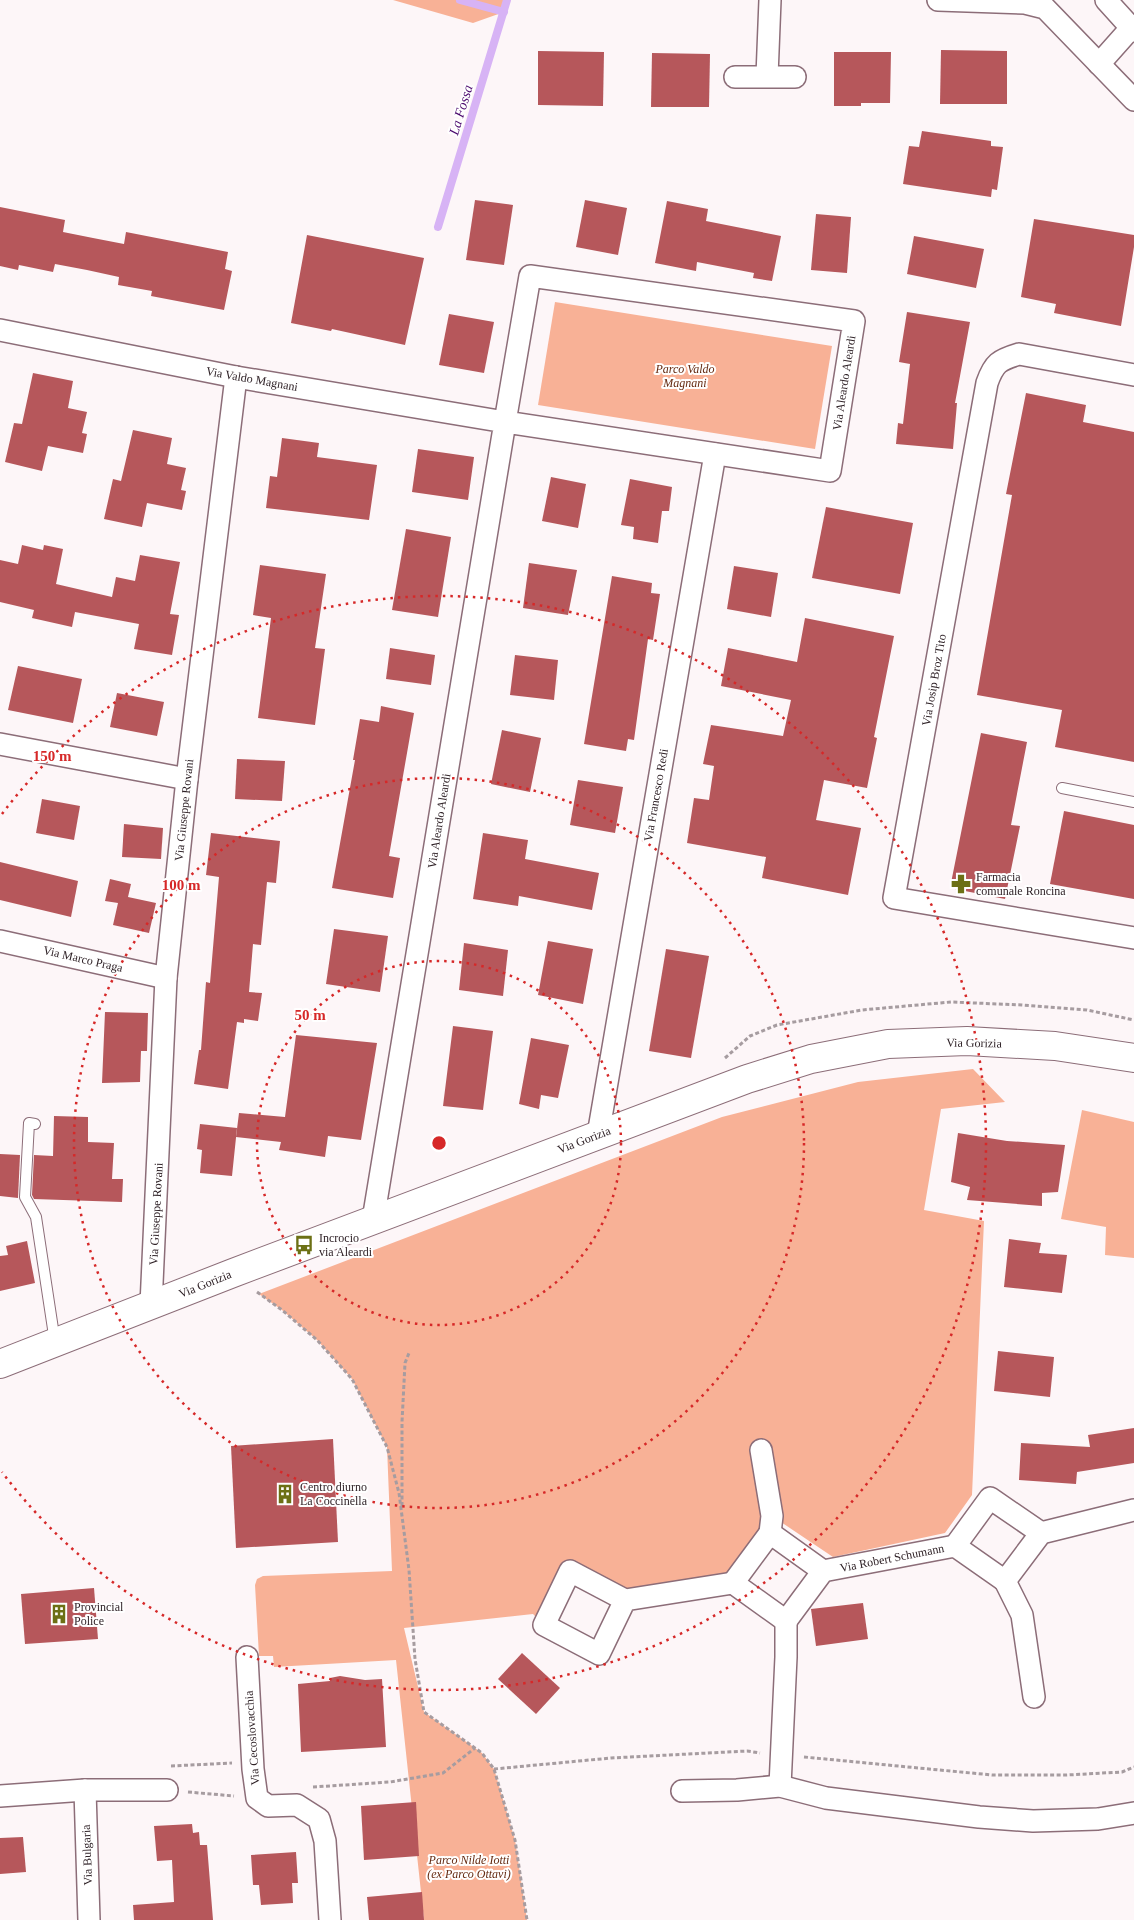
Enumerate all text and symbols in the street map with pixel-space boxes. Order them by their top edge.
water label: La Fossa [446,83,476,138]
street label: Via Aleardo Aleardi [830,334,859,431]
park label: Parco Valdo Magnani [654,362,715,390]
street label: Via Valdo Magnani [205,364,300,394]
street label: Via Josip Broz Tito [919,633,949,727]
street label: Via Francesco Redi [641,747,671,842]
text: 150 m [33,748,72,764]
street label: Via Giuseppe Rovani [172,758,196,862]
street label: Via Aleardo Aleardi [425,772,454,869]
place label: Farmacia comunale Roncina [976,870,1066,898]
pharmacy icon: Farmacia comunale Roncina [950,873,972,895]
text: 100 m [162,877,201,893]
street label: Via Marco Praga [42,943,125,975]
text: 50 m [294,1007,326,1023]
street label: Via Gorizia [946,1036,1003,1050]
street label: Via Gorizia [556,1123,613,1156]
centre of rings [430,1134,448,1152]
street label: Via Giuseppe Rovani [146,1162,166,1266]
place label: Incrocio via Aleardi [319,1231,373,1259]
bus stop icon: Incrocio via Aleardi [293,1234,315,1256]
street label: Via Gorizia [177,1267,234,1301]
place label: Centro diurno La Coccinella [300,1480,368,1508]
building icon: Centro diurno La Coccinella [274,1483,296,1505]
street label: Via Robert Schumann [839,1541,945,1575]
place label: Provincial Police [74,1600,124,1628]
building icon: Provincial Police [48,1603,70,1625]
street label: Via Cecoslovacchia [242,1690,262,1786]
street label: Via Bulgaria [79,1824,95,1886]
park label: Parco Nilde Iotti (ex Parco Ottavi) [427,1853,511,1881]

